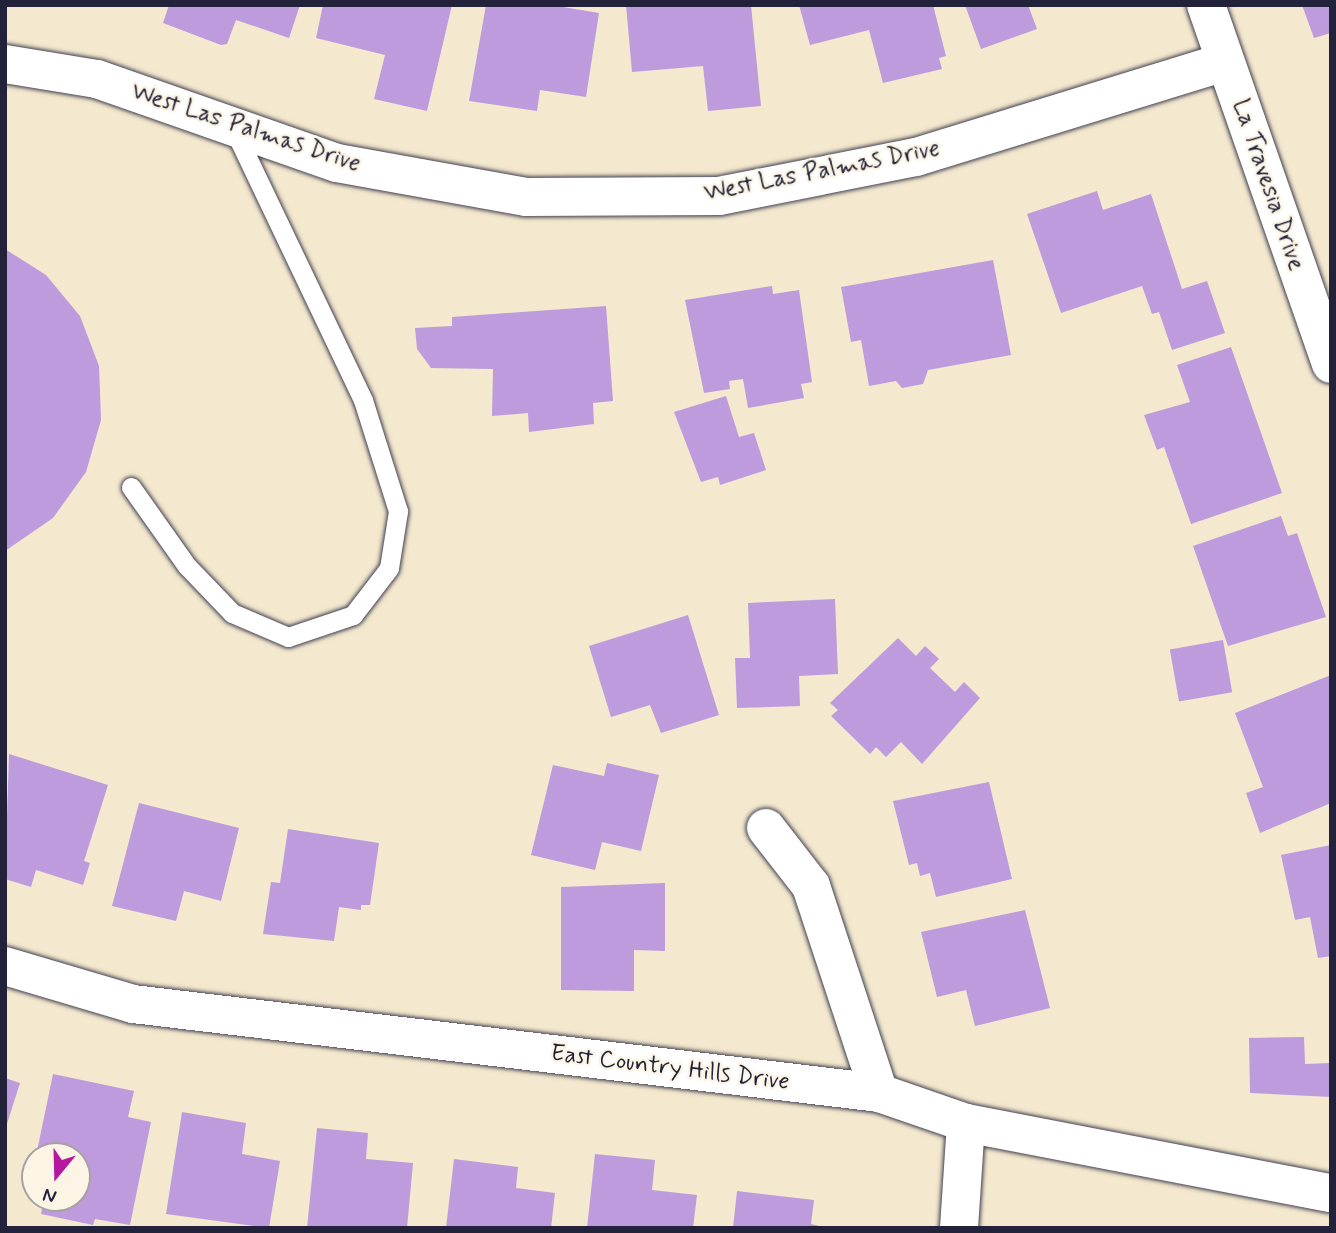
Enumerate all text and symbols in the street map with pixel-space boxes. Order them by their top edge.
street label: West Las Palmas Drive [128,77,364,179]
street label: La Travesia Drive [1226,97,1310,273]
street label: West Las Palmas Drive [702,134,942,208]
street label: East Country Hills Drive [549,1039,791,1097]
north arrow [21,1142,91,1212]
text: N [40,1182,60,1209]

